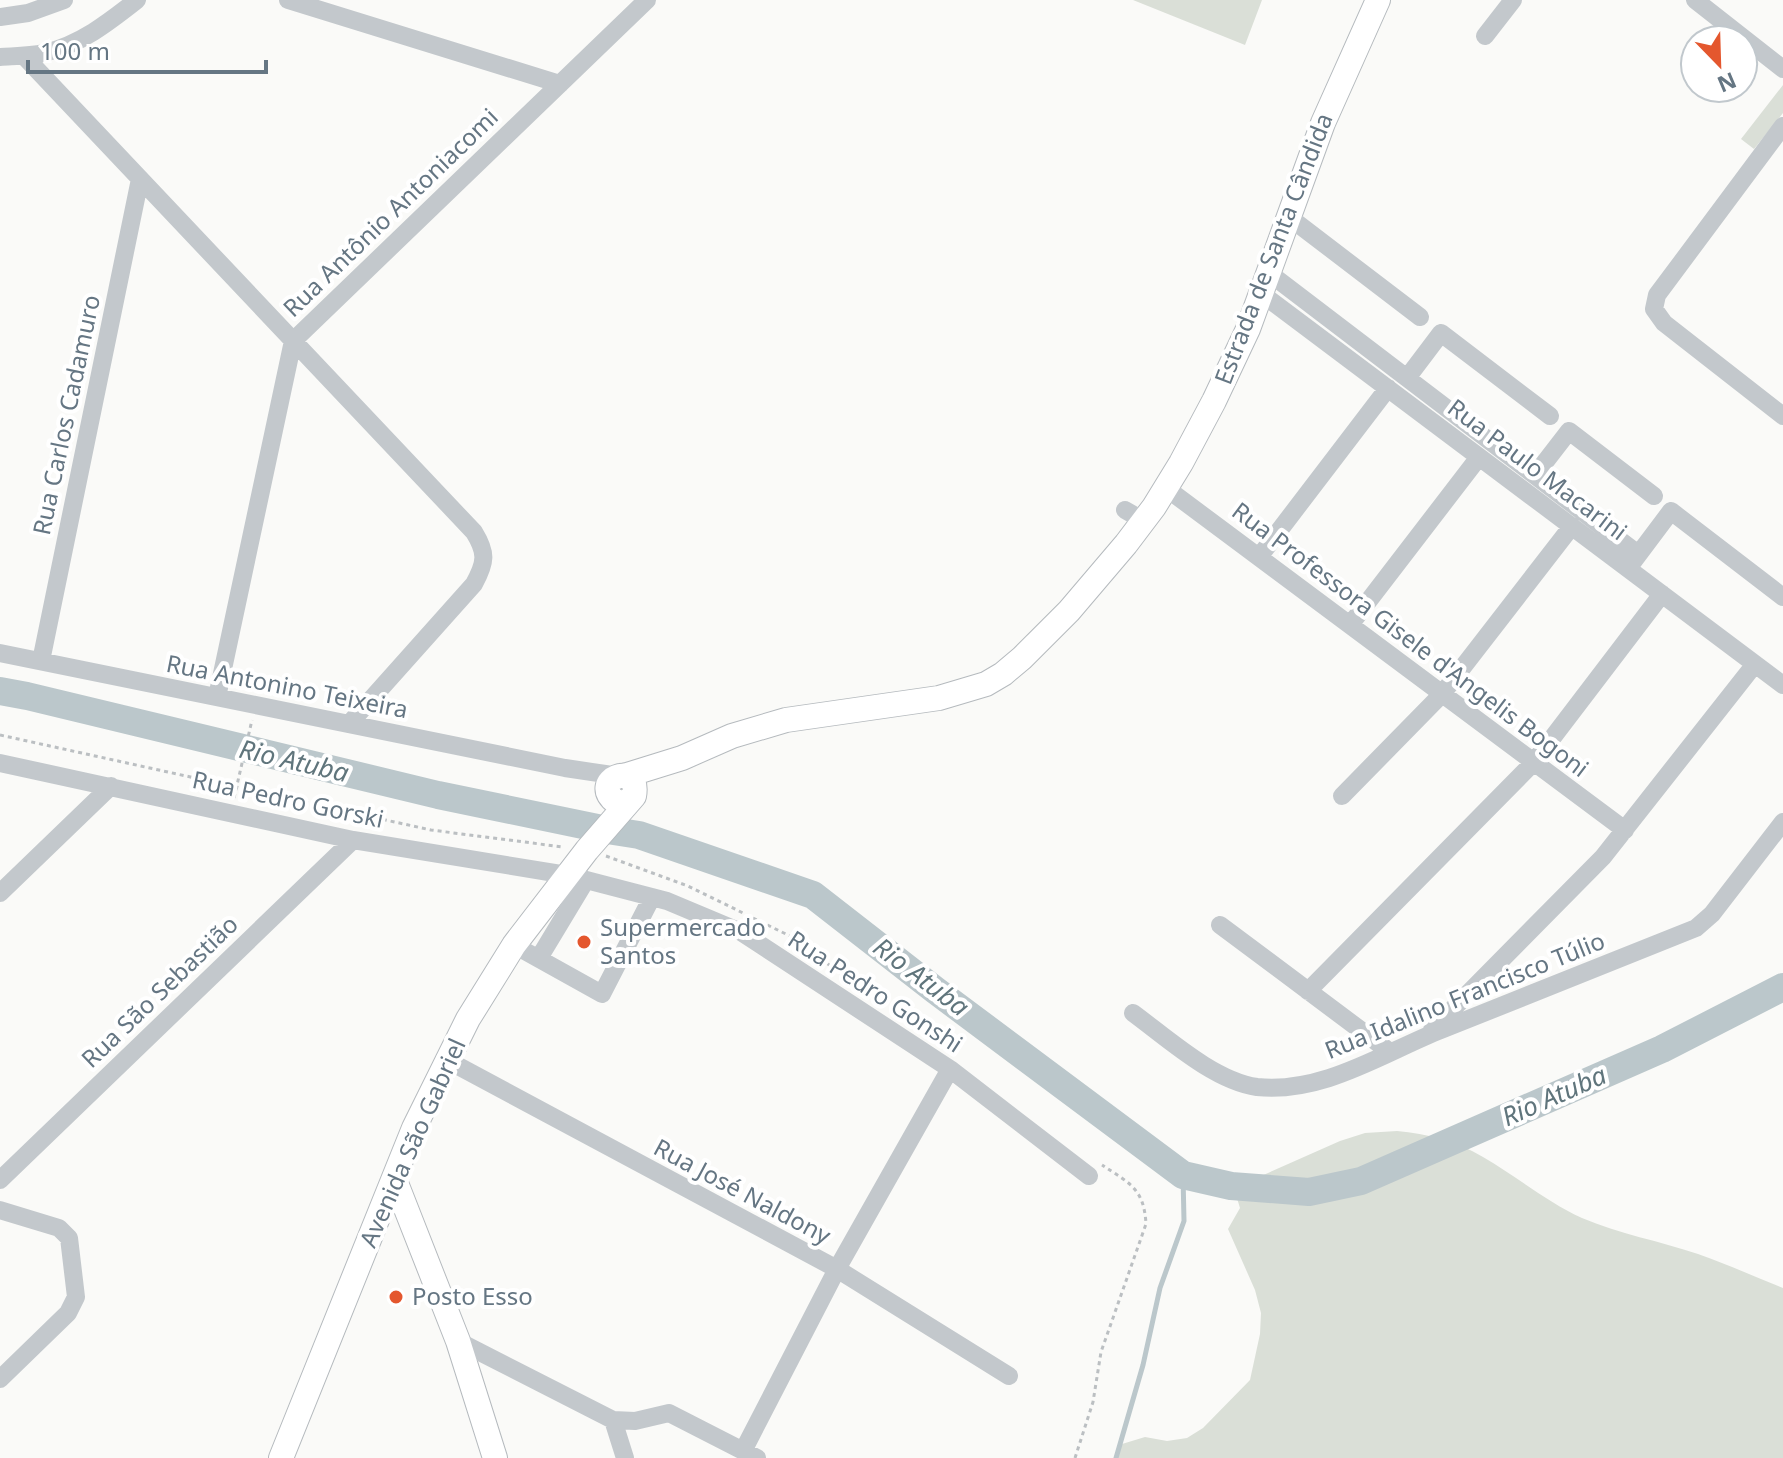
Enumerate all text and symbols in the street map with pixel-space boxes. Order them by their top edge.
scale bar [28,24,266,74]
north arrow [1679,24,1759,104]
text: 100 m [40,34,110,67]
text: N [1713,66,1741,101]
street label: Rua Antônio Antoniacomi [275,100,505,324]
street label: Estrada de Santa Cândida [1206,108,1340,389]
street label: Rua Carlos Cadamuro [24,292,107,538]
street label: Rua Paulo Macarini [1441,390,1634,547]
street label: Rua Professora Gisele d'Angelis Bogoni [1226,494,1596,784]
street label: Rua Antonino Teixeira [164,646,411,725]
water label: Rio Atuba [236,730,353,790]
street label: Rua Pedro Gorski [190,762,387,835]
street label: Rua São Sebastião [73,907,245,1074]
place label: Supermercado Santos [600,910,766,971]
street label: Rua Pedro Gonshi [782,922,969,1060]
street label: Rua Idalino Francisco Túlio [1319,923,1609,1066]
water label: Rio Atuba [866,928,977,1024]
marker: Supermercado Santos [575,933,593,951]
street label: Avenida São Gabriel [351,1033,473,1252]
water label: Rio Atuba [1496,1056,1612,1134]
street label: Rua José Naldony [648,1130,838,1252]
place label: Posto Esso [412,1279,533,1312]
marker: Posto Esso [387,1288,405,1306]

